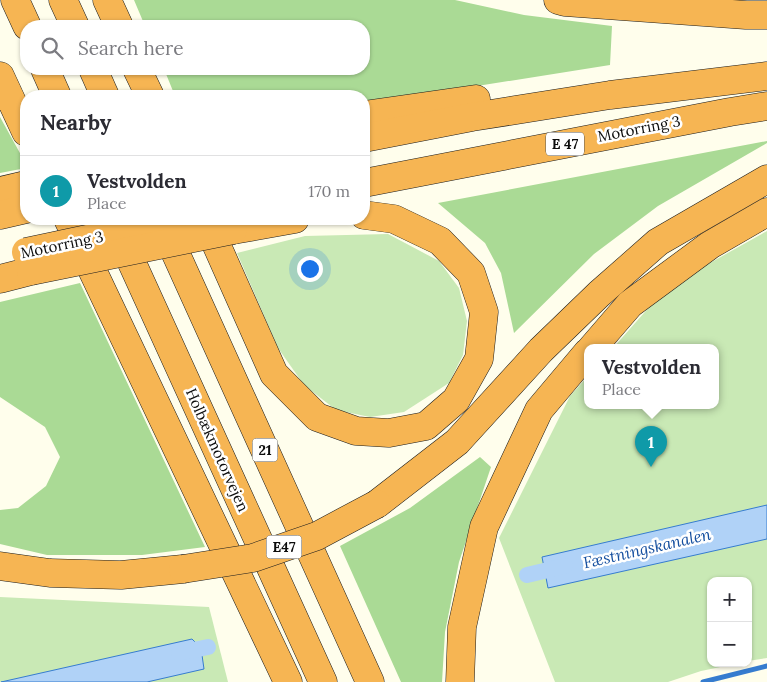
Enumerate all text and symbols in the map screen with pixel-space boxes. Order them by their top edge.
search box [20,20,370,75]
icon: search [38,34,66,62]
text: Search here [78,36,184,60]
text: Nearby [40,109,111,136]
street label: Motorring 3 [596,111,682,146]
road number: E 47 [546,132,584,156]
text: Vestvolden [87,169,187,193]
text: 1 [53,181,59,201]
text: 170 m [308,181,350,201]
text: Place [87,193,126,213]
street label: Motorring 3 [19,226,105,263]
your location [297,256,323,282]
popup [584,344,719,409]
text: Vestvolden [602,355,701,379]
text: Place [602,379,641,399]
street label: Holbækmotorvejen [182,385,253,514]
pin: 1 [635,426,667,467]
road number: 21 [252,438,278,462]
water label: Fæstningskanalen [581,524,713,572]
road number: E47 [266,536,302,558]
map controls [707,577,752,667]
button: + [707,577,752,622]
button: − [707,622,752,667]

